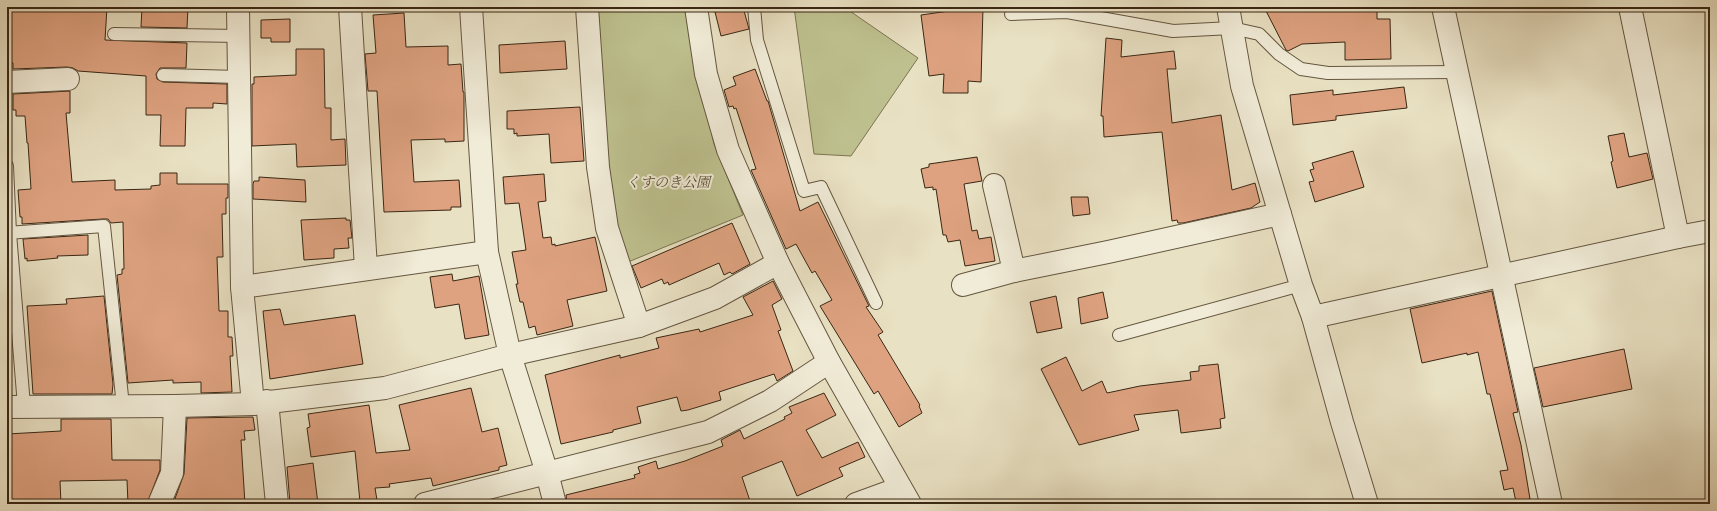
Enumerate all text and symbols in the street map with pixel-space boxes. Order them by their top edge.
park label: くすのき公園 [626,175,712,190]

